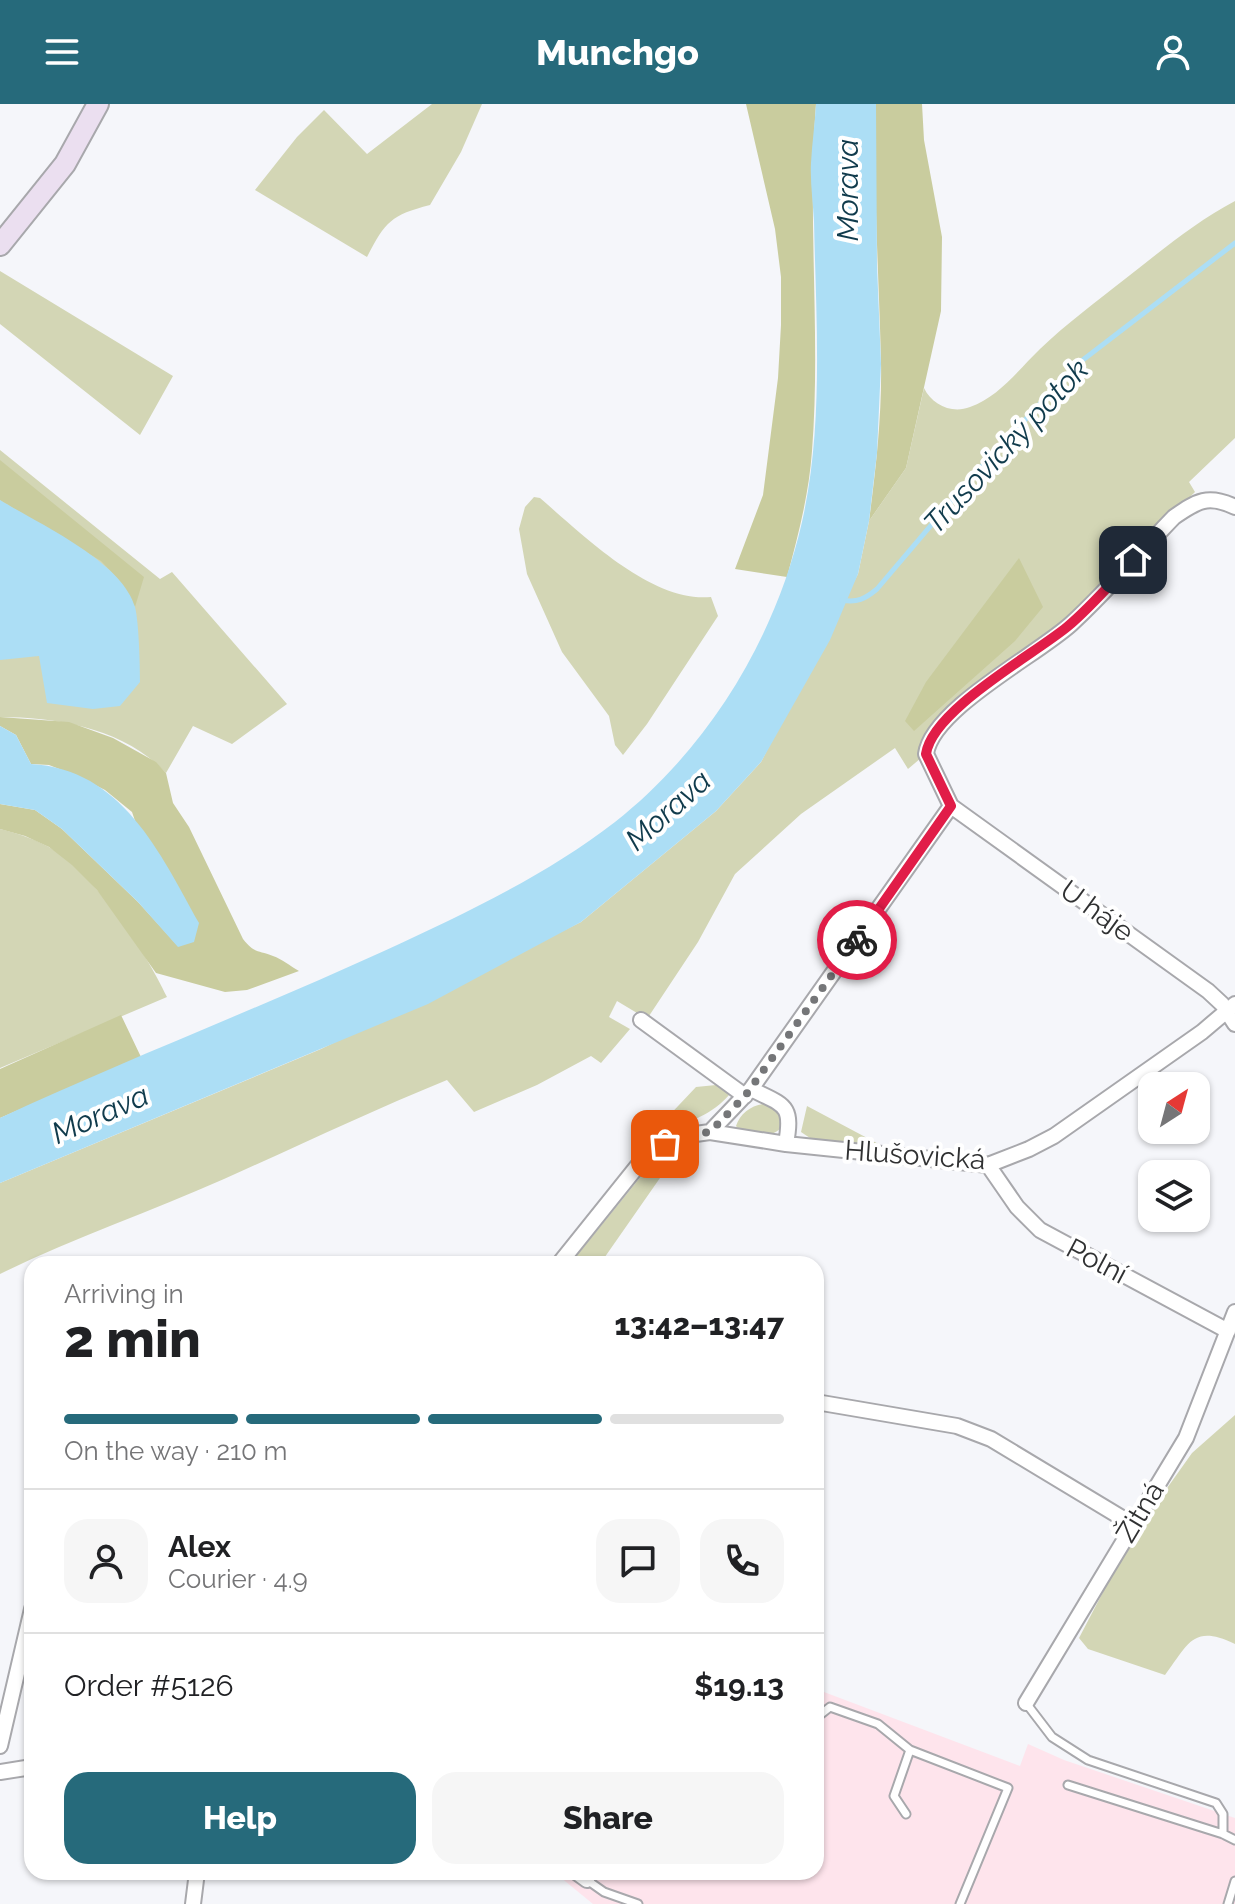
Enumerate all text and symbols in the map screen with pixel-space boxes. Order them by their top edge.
icon: menu [40,30,84,74]
icon: person [1151,30,1195,74]
text: Munchgo [536,31,699,73]
water label: Morava [830,139,865,241]
water label: Trusovický potok [917,352,1095,540]
pin [1099,526,1167,594]
icon: home [1111,538,1155,582]
water label: Morava [618,763,718,857]
street label: U háje [1054,873,1140,949]
courier [817,900,897,980]
icon: bike [835,918,879,962]
north arrow [1138,1072,1210,1144]
map controls [1138,1072,1210,1232]
water label: Morava [46,1077,154,1151]
pin [631,1110,699,1178]
icon: bag [643,1122,687,1166]
street label: Hlušovická [844,1134,986,1176]
button: layers [1138,1160,1210,1232]
street label: Polní [1061,1231,1134,1291]
text: Arriving in [64,1279,184,1309]
text: 13:42–13:47 [615,1307,784,1342]
text: 2 min [64,1308,201,1369]
text: On the way · 210 m [64,1436,288,1466]
street label: Žitná [1109,1476,1171,1548]
button: person [64,1519,148,1603]
button: chat [596,1519,680,1603]
button: phone [700,1519,784,1603]
text: Alex [168,1529,231,1564]
text: Courier · 4.9 [168,1564,308,1594]
text: Order #5126 [64,1668,234,1703]
text: $19.13 [694,1668,784,1703]
button: Help [64,1772,416,1864]
button: Share [432,1772,784,1864]

